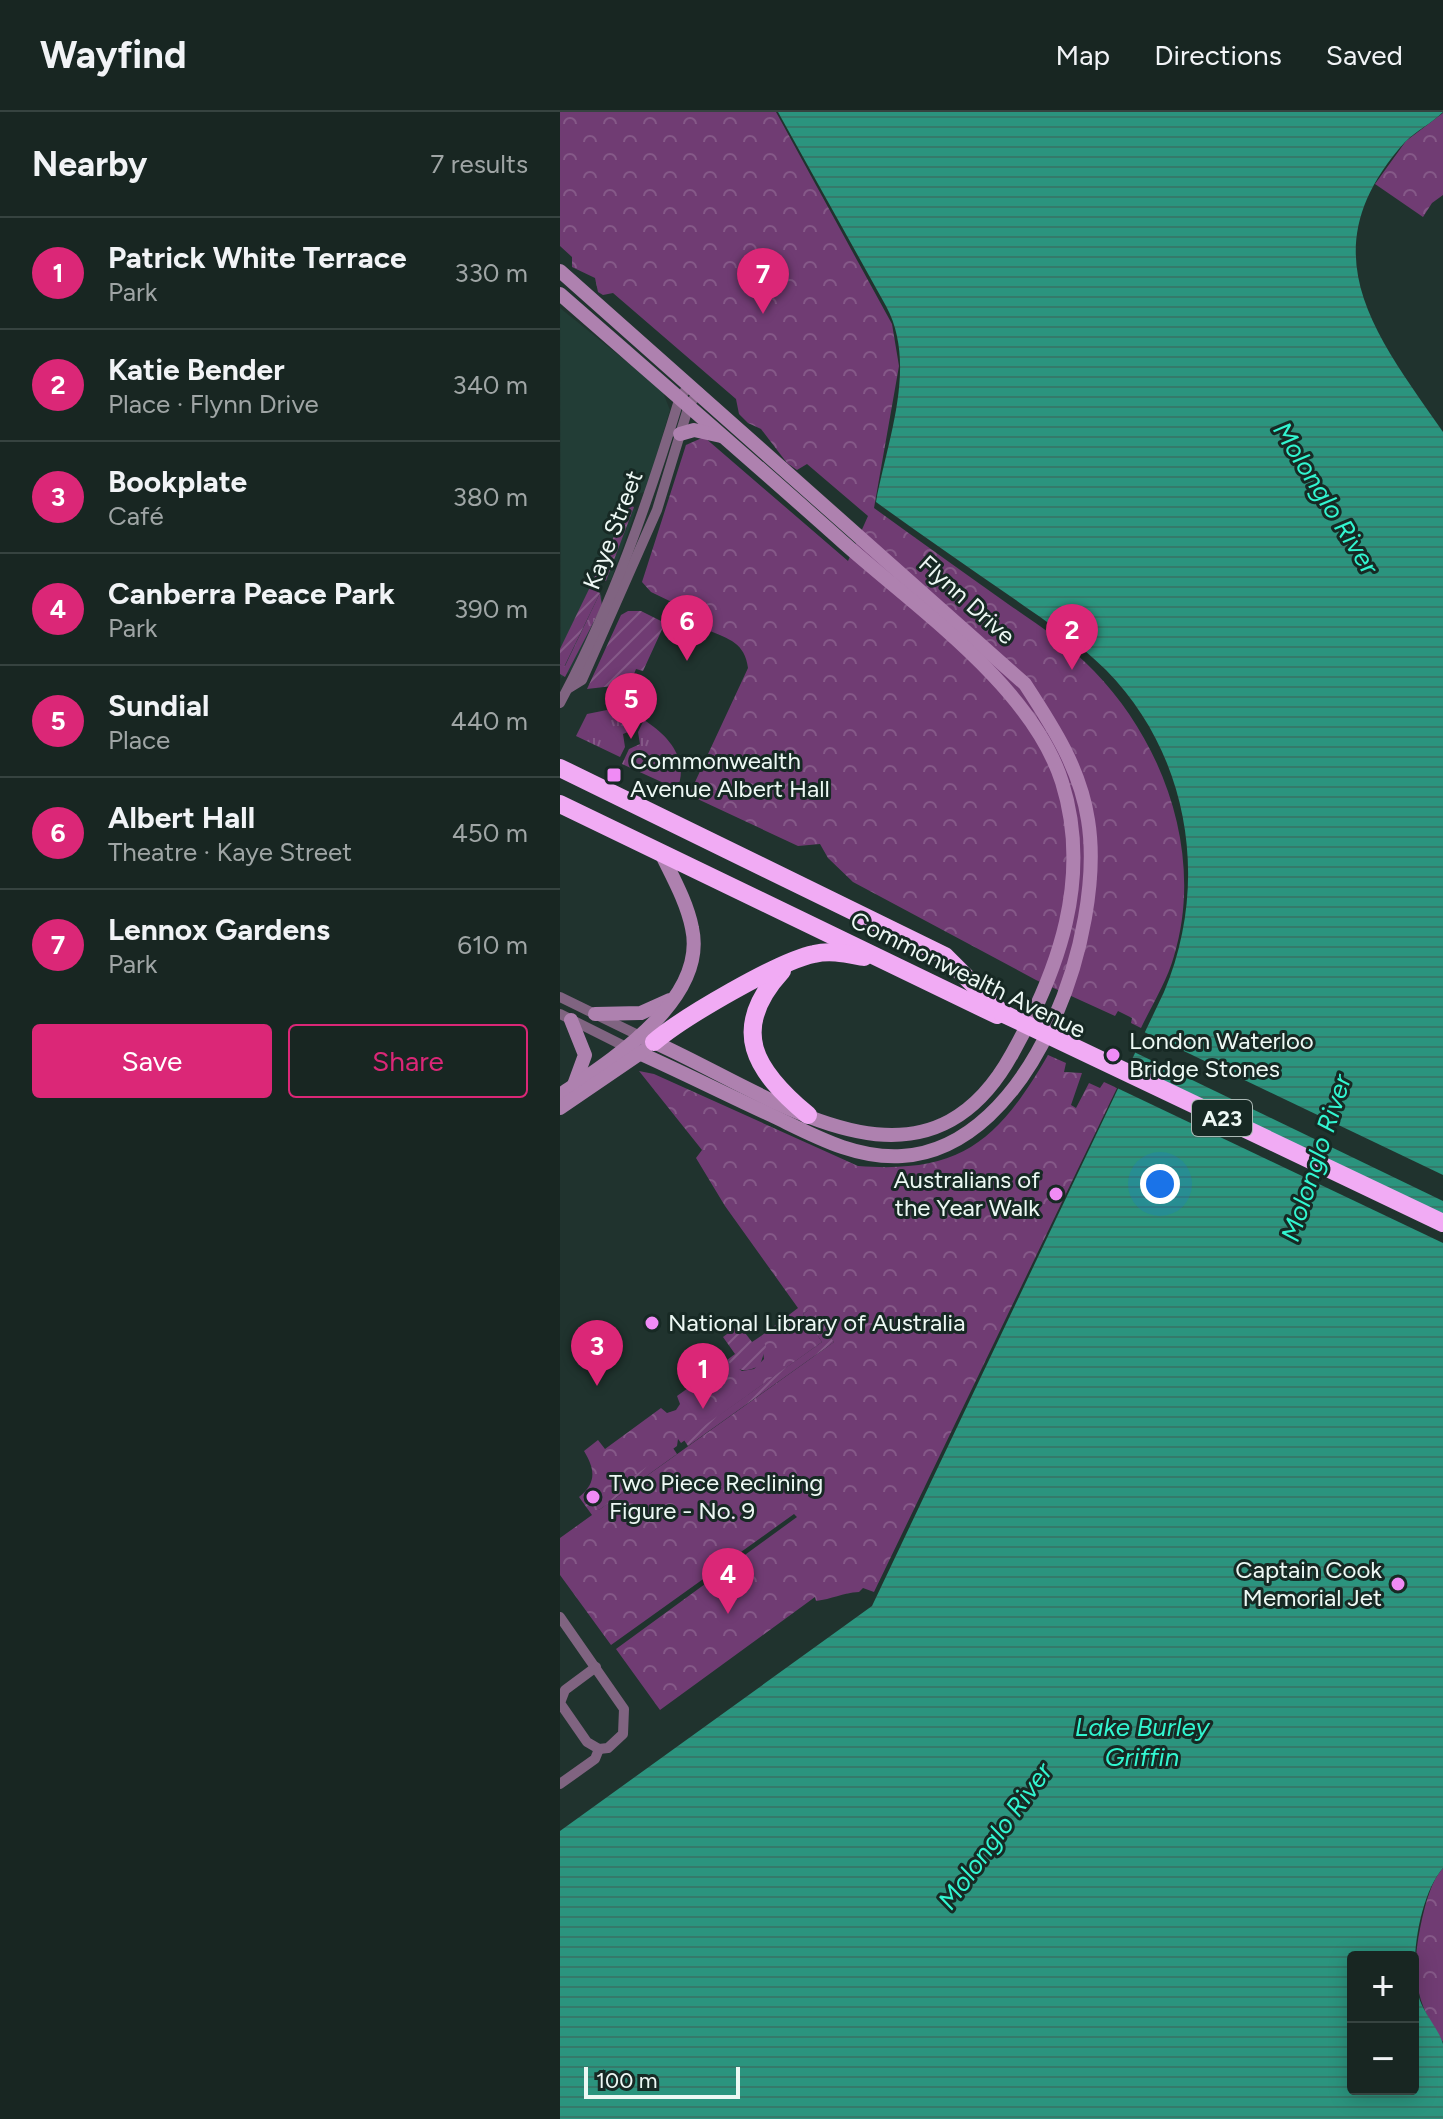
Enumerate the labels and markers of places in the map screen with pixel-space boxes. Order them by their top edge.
pin: 7 [737,248,789,314]
pin: 6 [661,595,713,661]
pin: 2 [1046,604,1098,670]
pin: 5 [605,673,657,739]
place label: Commonwealth Avenue Albert Hall [630,746,830,803]
marker: Commonwealth Avenue Albert Hall [605,766,623,784]
place label: London Waterloo Bridge Stones [1129,1026,1314,1083]
marker: London Waterloo Bridge Stones [1104,1046,1122,1064]
place label: Australians of the Year Walk [893,1165,1040,1222]
marker: Australians of the Year Walk [1047,1185,1065,1203]
place label: National Library of Australia [668,1308,965,1337]
marker: National Library of Australia [643,1314,661,1332]
pin: 3 [571,1320,623,1386]
pin: 1 [677,1343,729,1409]
place label: Two Piece Reclining Figure - No. 9 [609,1468,823,1525]
marker: Two Piece Reclining Figure - No. 9 [584,1488,602,1506]
pin: 4 [702,1548,754,1614]
place label: Captain Cook Memorial Jet [1235,1555,1382,1612]
marker: Captain Cook Memorial Jet [1389,1575,1407,1593]

